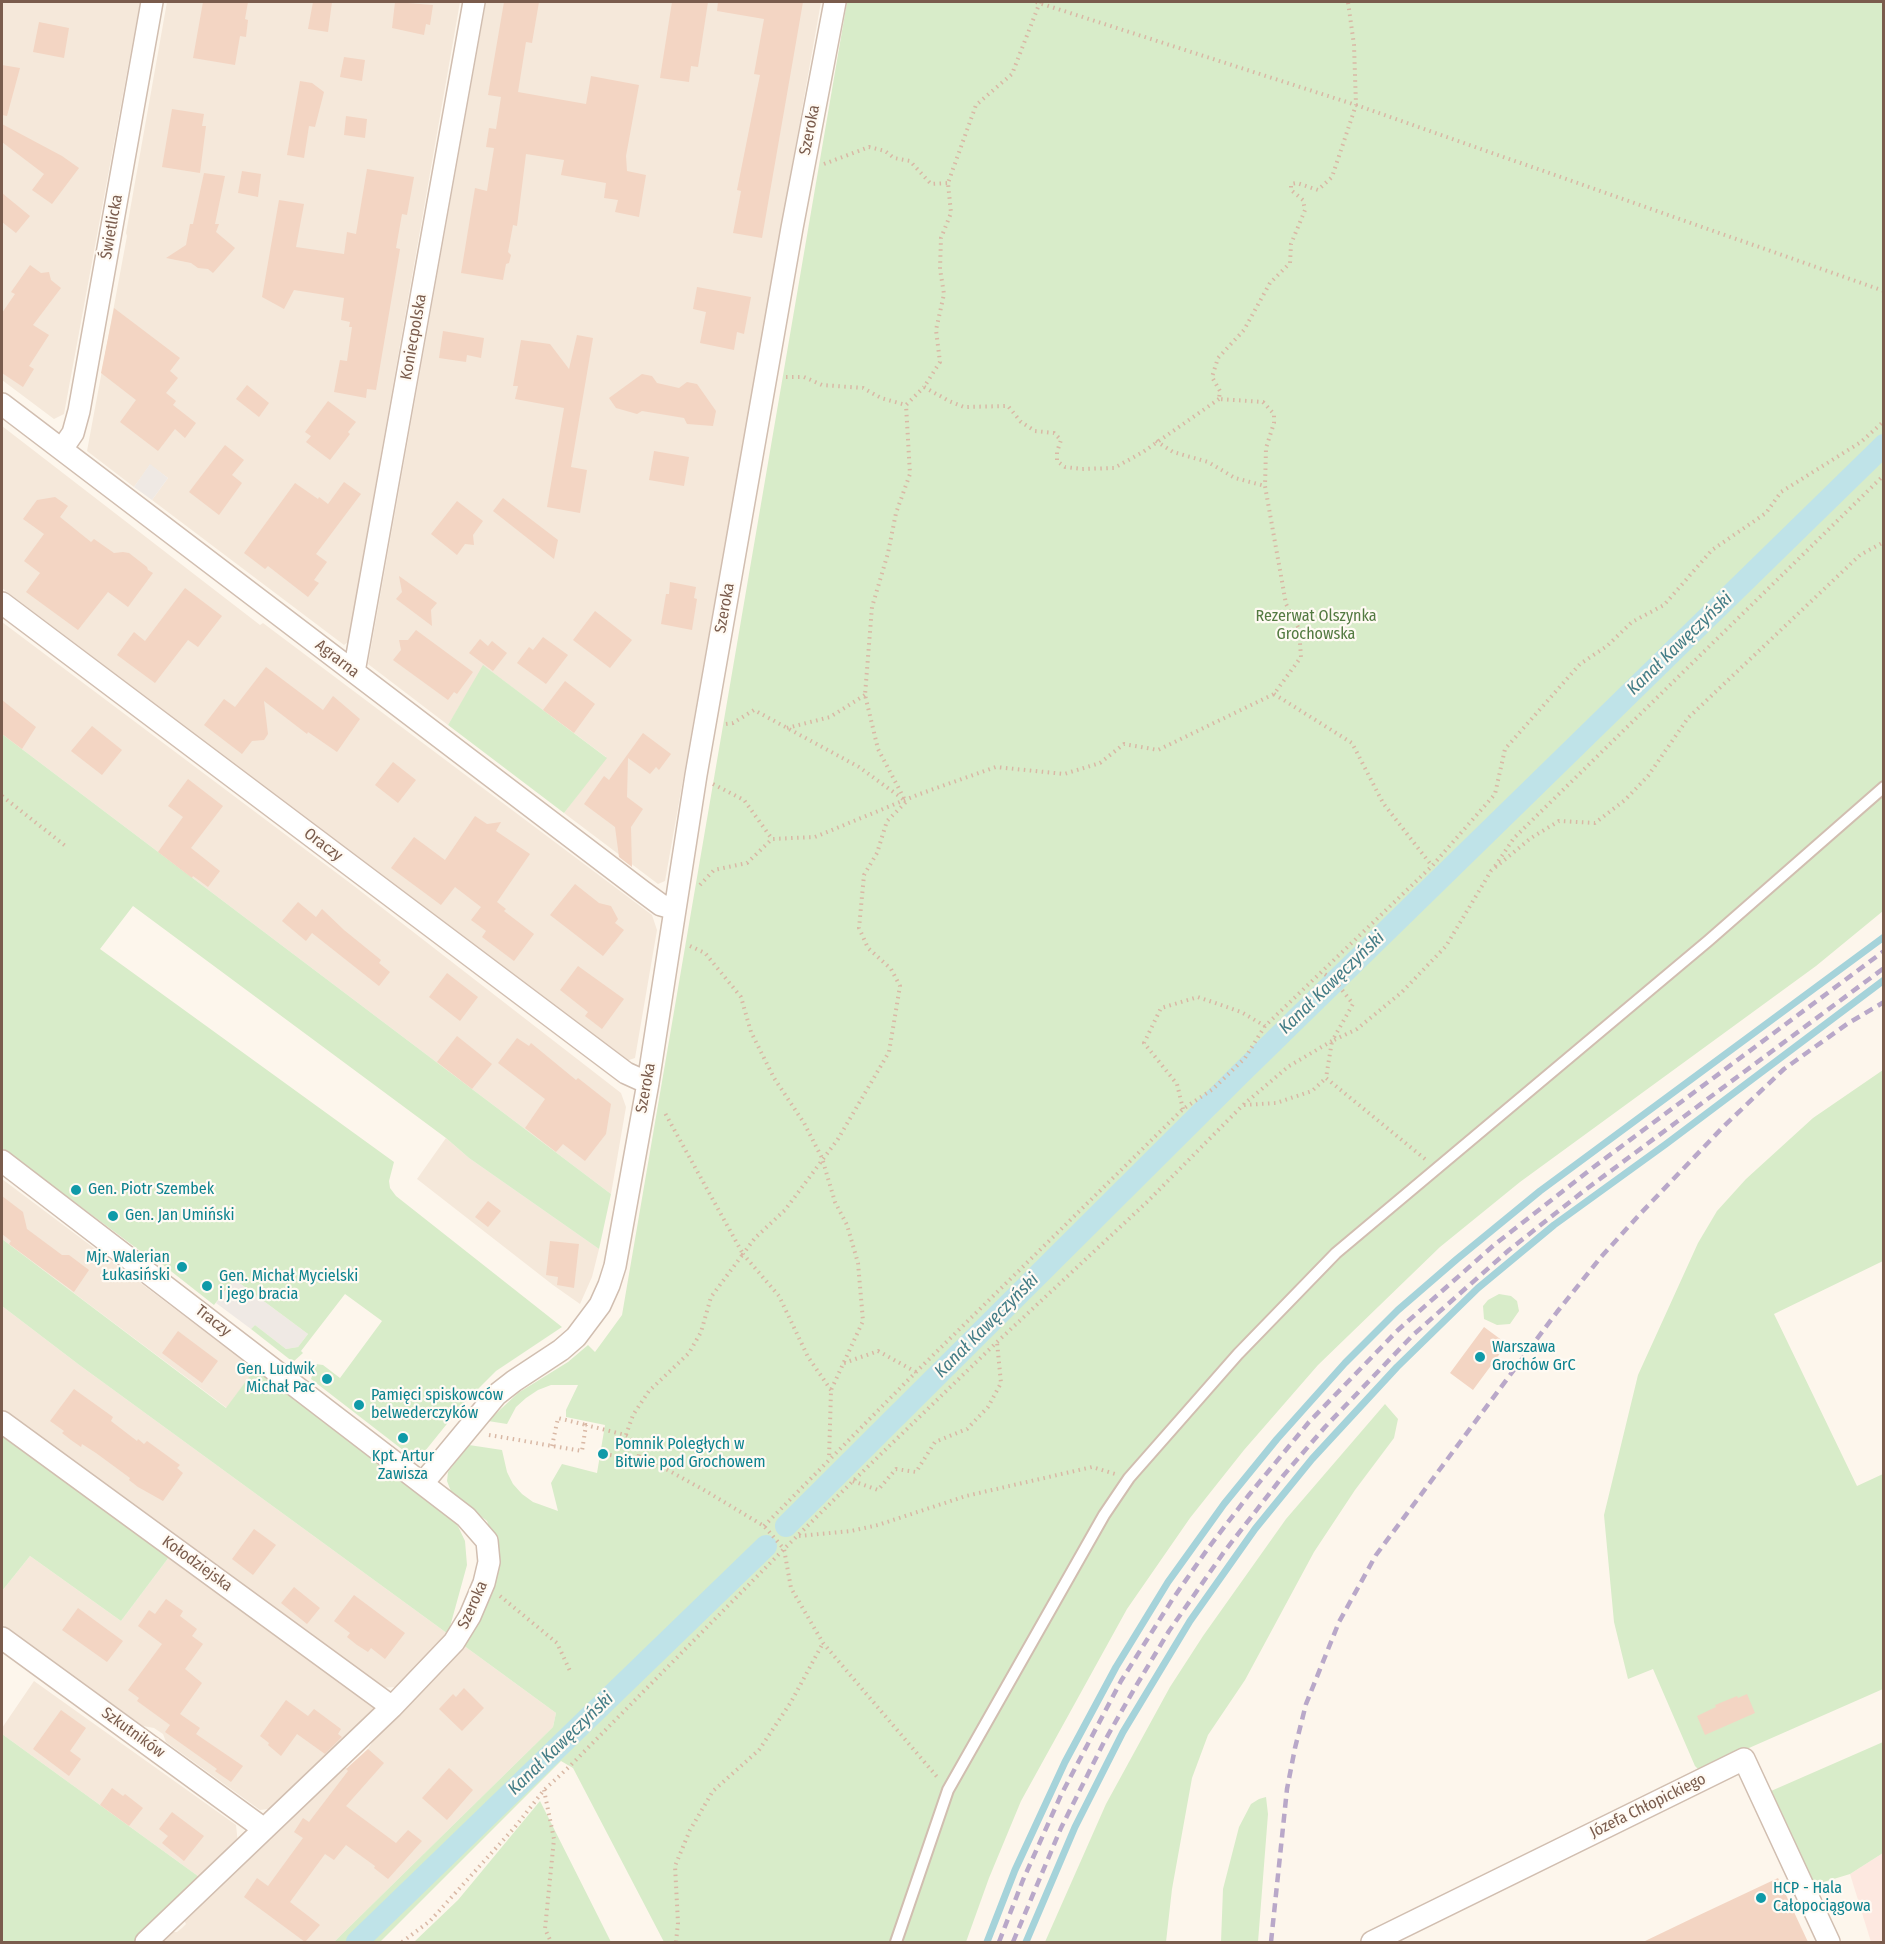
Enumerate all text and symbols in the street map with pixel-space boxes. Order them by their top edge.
street label: Szeroka [796,103,824,157]
street label: Świetlicka [97,193,127,261]
street label: Koniecpolska [397,293,431,381]
street label: Szeroka [711,581,739,635]
water label: Kanał Kawęczyński [1623,588,1737,700]
park label: Rezerwat Olszynka Grochowska [1255,607,1377,645]
street label: Agrarna [311,636,363,682]
street label: Oraczy [300,824,346,866]
water label: Kanał Kawęczyński [1275,927,1389,1039]
street label: Szeroka [632,1061,660,1115]
place label: Gen. Piotr Szembek [88,1180,214,1200]
marker: Gen. Piotr Szembek [69,1183,83,1197]
place label: Gen. Jan Umiński [125,1206,235,1226]
marker: Gen. Jan Umiński [106,1209,120,1223]
place label: Mjr. Walerian Łukasiński [86,1248,170,1286]
marker: Mjr. Walerian Łukasiński [175,1260,189,1274]
place label: Gen. Michał Mycielski i jego bracia [219,1267,358,1305]
water label: Kanał Kawęczyński [930,1269,1044,1383]
marker: Gen. Michał Mycielski i jego bracia [200,1279,214,1293]
street label: Traczy [191,1301,235,1341]
place label: Warszawa Grochów GrC [1492,1338,1576,1376]
marker: Warszawa Grochów GrC [1473,1350,1487,1364]
place label: Gen. Ludwik Michał Pac [237,1360,315,1398]
marker: Gen. Ludwik Michał Pac [320,1372,334,1386]
place label: Pamięci spiskowców belwederczyków [371,1386,503,1424]
marker: Pamięci spiskowców belwederczyków [352,1398,366,1412]
marker: Kpt. Artur Zawisza [396,1431,410,1445]
place label: Pomnik Poległych w Bitwie pod Grochowem [615,1435,766,1473]
place label: Kpt. Artur Zawisza [372,1447,434,1485]
marker: Pomnik Poległych w Bitwie pod Grochowem [596,1447,610,1461]
street label: Kołodziejska [158,1532,236,1596]
street label: Szeroka [454,1578,492,1632]
water label: Kanał Kawęczyński [504,1688,618,1800]
street label: Szkutników [98,1704,168,1762]
street label: Józefa Chłopickiego [1587,1770,1709,1842]
place label: HCP - Hala Całopociągowa [1773,1879,1871,1917]
marker: HCP - Hala Całopociągowa [1754,1891,1768,1905]

